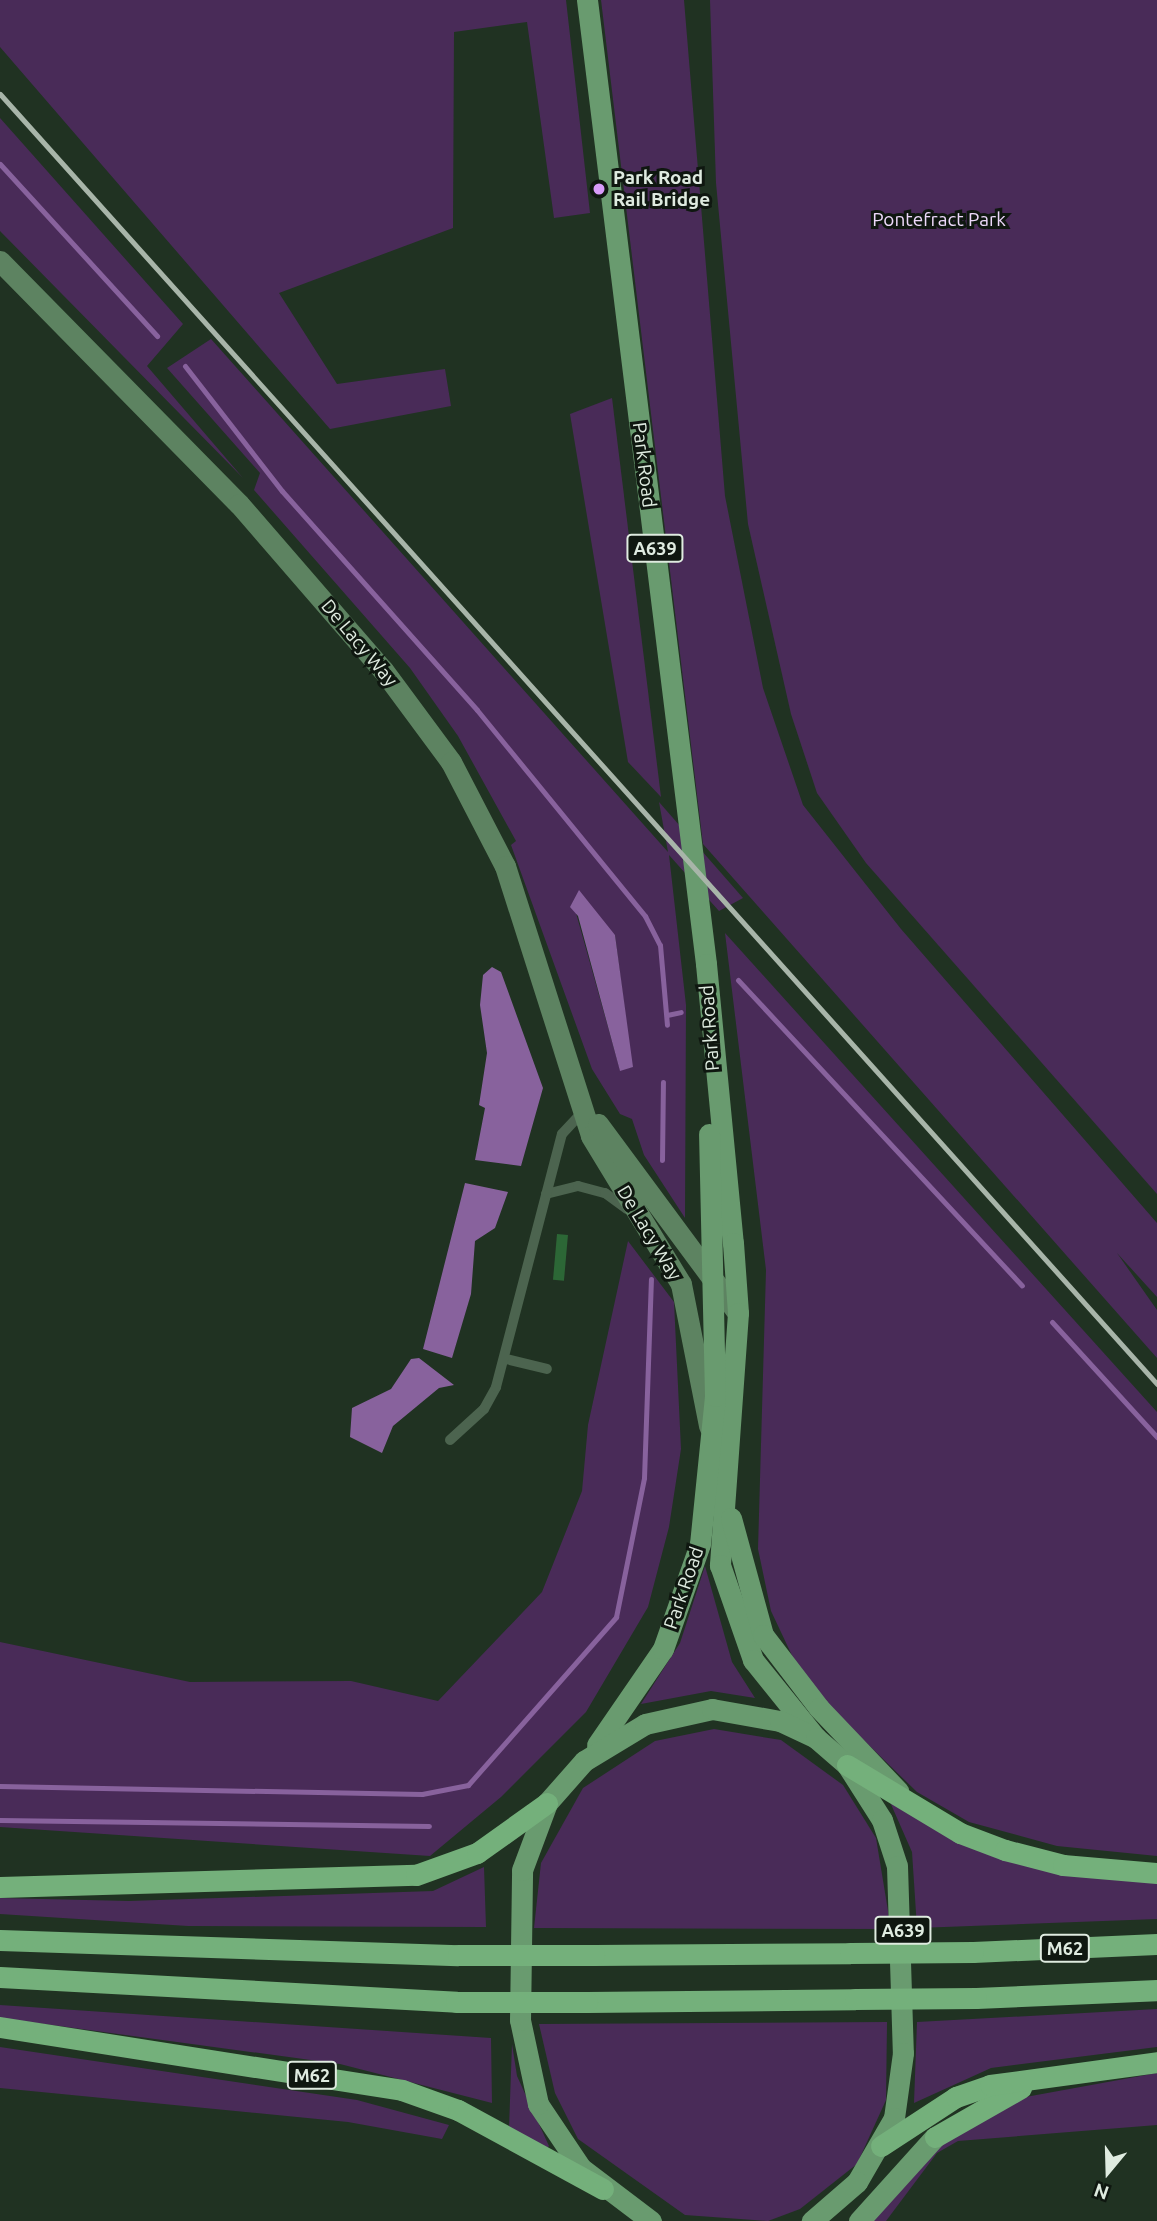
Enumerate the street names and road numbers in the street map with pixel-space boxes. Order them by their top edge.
street label: Park Road [627,421,661,509]
road number: A639 [625,534,685,562]
street label: De Lacy Way [316,595,402,691]
street label: Park Road [696,984,724,1072]
street label: De Lacy Way [612,1182,686,1284]
street label: Park Road [659,1544,709,1632]
road number: A639 [873,1916,933,1944]
road number: M62 [1039,1934,1091,1962]
road number: M62 [286,2060,338,2090]

